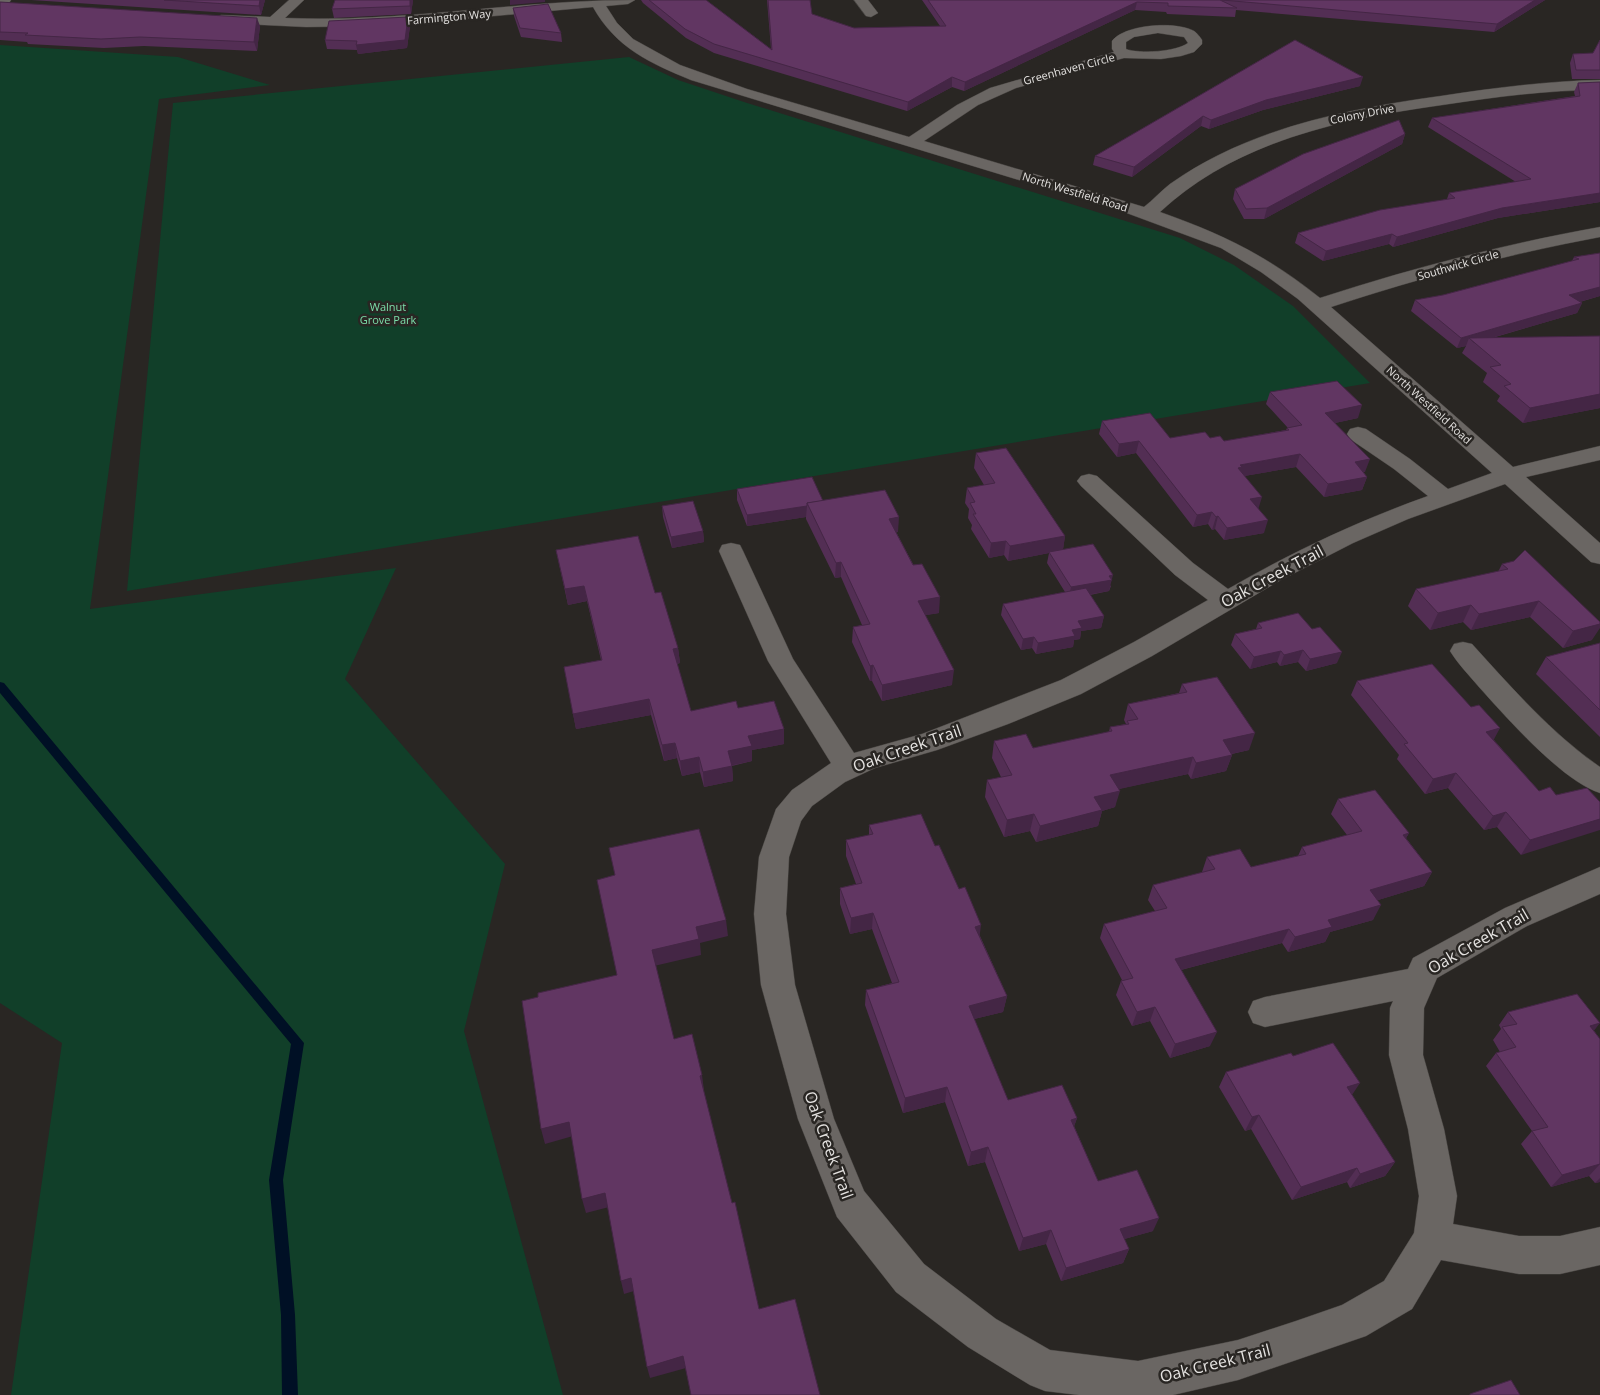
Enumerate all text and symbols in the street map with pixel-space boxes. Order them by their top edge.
street label: Farmington Way [407,5,492,28]
street label: Greenhaven Circle [1021,49,1116,88]
street label: Colony Drive [1329,100,1395,127]
street label: North Westfield Road [1021,168,1130,215]
street label: Southwick Circle [1416,246,1500,283]
park label: Walnut Grove Park [360,299,417,327]
street label: North Westfield Road [1384,362,1475,447]
street label: Oak Creek Trail [1217,540,1327,612]
street label: Oak Creek Trail [850,719,964,777]
street label: Oak Creek Trail [1423,903,1533,979]
street label: Oak Creek Trail [799,1088,859,1202]
street label: Oak Creek Trail [1157,1339,1273,1387]

